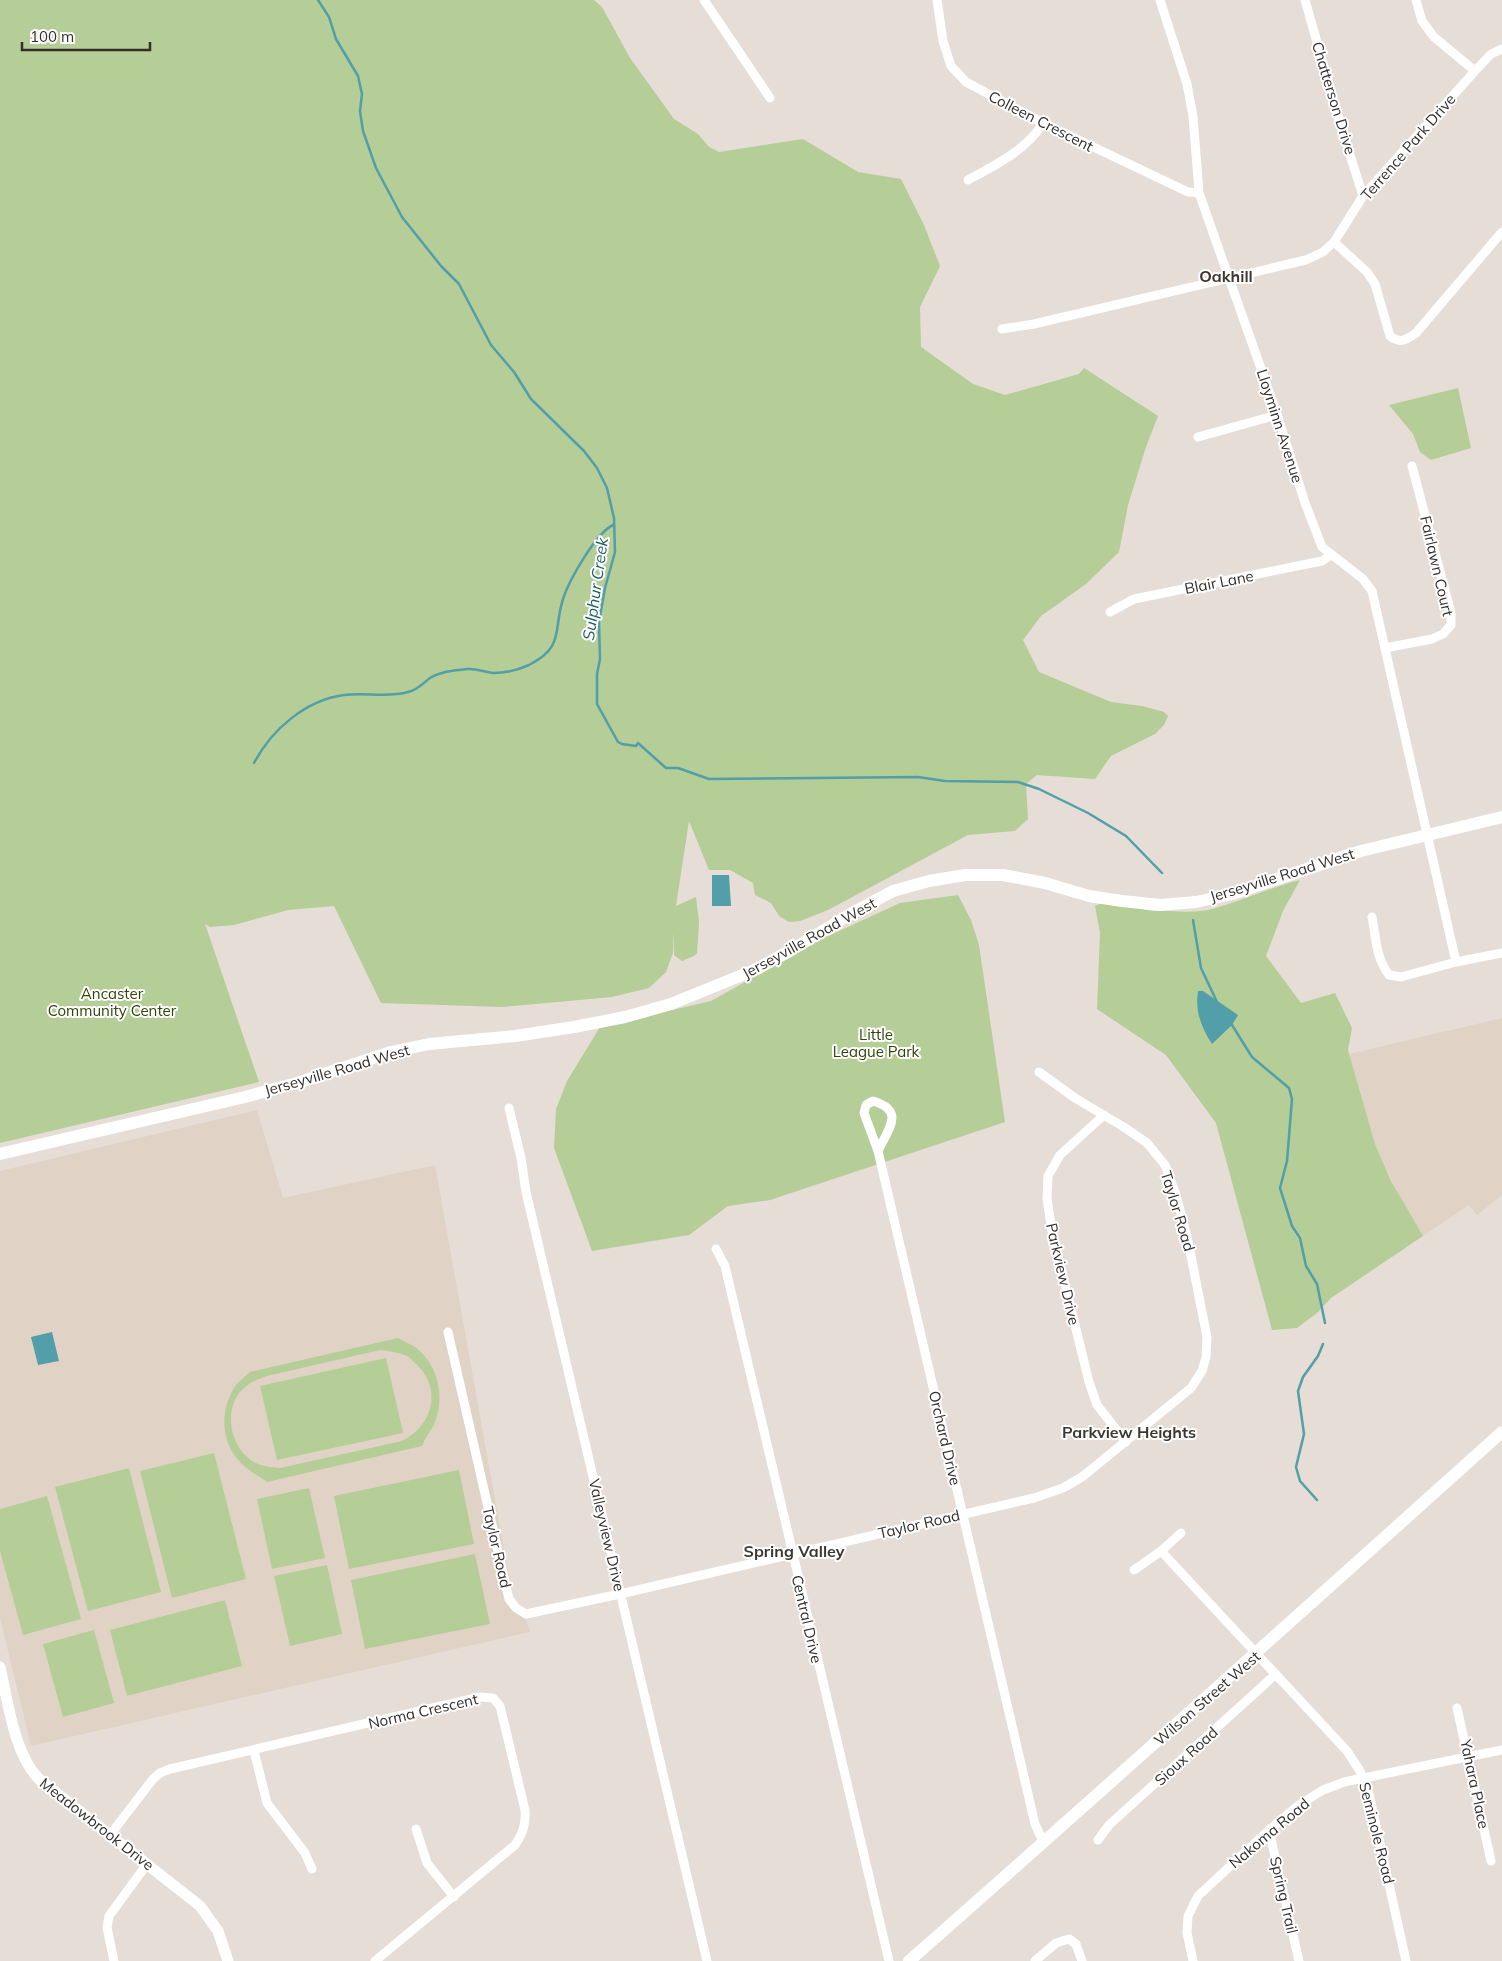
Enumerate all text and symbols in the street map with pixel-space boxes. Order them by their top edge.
scale bar [22,20,150,52]
text: 100 m [30,27,74,46]
street label: Chatterson Drive [1308,39,1360,157]
street label: Colleen Crescent [985,86,1097,156]
street label: Terrence Park Drive [1357,90,1459,204]
district label: Oakhill [1199,266,1253,286]
street label: Lloyminn Avenue [1253,367,1307,485]
street label: Fairlawn Court [1416,514,1458,618]
water label: Sulphur Creek [578,536,612,642]
street label: Blair Lane [1183,566,1255,598]
street label: Jerseyville Road West [1207,844,1357,906]
street label: Jerseyville Road West [739,893,879,983]
park label: Ancaster Community Center [48,984,177,1020]
park label: Little League Park [833,1025,920,1061]
street label: Jerseyville Road West [262,1040,412,1100]
street label: Taylor Road [1157,1168,1199,1254]
street label: Parkview Drive [1042,1221,1084,1327]
street label: Orchard Drive [925,1389,965,1487]
district label: Parkview Heights [1062,1422,1196,1442]
street label: Valleyview Drive [585,1477,629,1593]
street label: Taylor Road [478,1504,516,1590]
street label: Taylor Road [876,1505,962,1543]
district label: Spring Valley [744,1541,845,1561]
street label: Central Drive [788,1573,826,1665]
street label: Wilson Street West [1150,1647,1264,1749]
street label: Norma Crescent [366,1689,480,1733]
street label: Sioux Road [1150,1723,1222,1789]
street label: Yahara Place [1456,1737,1494,1830]
street label: Meadowbrook Drive [36,1773,158,1875]
street label: Seminole Road [1355,1780,1399,1886]
street label: Nakoma Road [1225,1794,1313,1872]
street label: Spring Trail [1266,1855,1302,1935]

